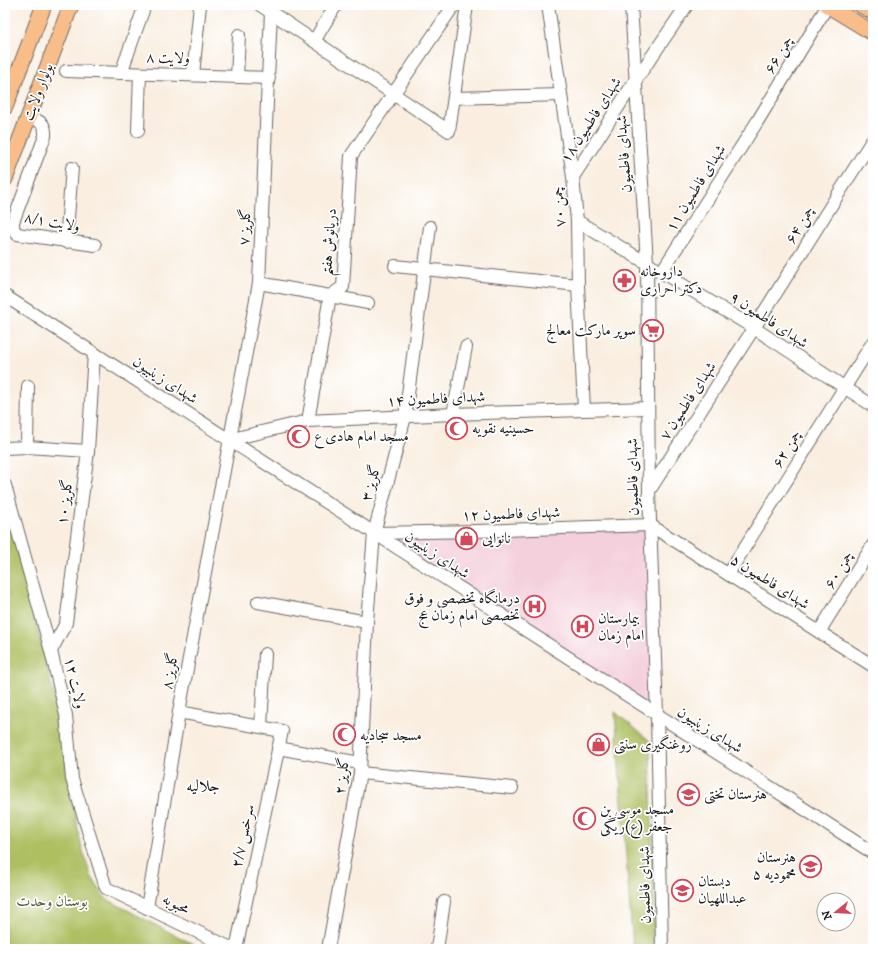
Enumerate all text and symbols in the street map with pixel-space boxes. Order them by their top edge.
street label: چمن ۶۶ [760,33,798,77]
street label: ولایت ۸ [146,48,190,68]
street label: بولوار ولایت [18,60,58,123]
street label: شهدای فاطمیون ۱۸ [557,74,625,166]
street label: شهدای فاطمیون [612,115,636,193]
street label: شهدای فاطمیون ۱۱ [662,141,730,235]
street label: چمن ۷۰ [548,186,570,228]
street label: چمن ۶۴ [781,203,819,247]
street label: ولایت ۸/۱ [23,208,81,236]
street label: گلریز ۷ [235,208,255,246]
street label: دریانوش هفتم [317,208,346,277]
place label: داروخانه دکتر احراری [640,262,702,298]
pharmacy icon: داروخانه دکتر احراری [612,267,638,293]
street label: شهدای فاطمیون ۹ [726,288,812,352]
supermarket icon: سوپر مارکت معالج [639,317,665,343]
place label: سوپر مارکت معالج [546,321,636,344]
street label: شهدای زینبیون [129,352,201,408]
street label: شهدای فاطمیون ۷ [656,358,720,444]
street label: شهدای فاطمیون ۱۴ [386,387,486,411]
mosque icon: حسینیه نقویه [444,415,470,441]
place label: حسینیه نقویه [472,419,534,438]
mosque icon: مسجد امام هادی ع [286,423,312,449]
place label: مسجد امام هادی ع [314,427,409,449]
street label: چمن ۶۲ [768,427,806,471]
street label: شهدای فاطمیون [623,438,643,516]
street label: گلریز ۳ [357,463,385,503]
street label: گلریز ۱۰ [53,478,77,526]
street label: شهدای فاطمیون ۱۲ [461,503,561,525]
shop icon: نانوایی [453,525,479,551]
street label: شهدای زینبیون [401,527,473,583]
place label: نانوایی [482,529,511,548]
street label: چمن ۶۰ [820,548,858,592]
street label: شهدای فاطمیون ۵ [727,550,813,614]
place label: درمانگاه تخصصی و فوق تخصصی امام زمان عج [404,588,520,629]
hospital icon: درمانگاه تخصصی و فوق تخصصی امام زمان عج [522,594,548,620]
place label: بیمارستان امام زمان [598,609,644,648]
hospital icon: بیمارستان امام زمان [570,614,596,640]
street label: گلریز ۸ [157,651,183,691]
street label: ولایت ۱۲ [60,655,90,711]
street label: شهدای زینبیون [674,702,746,758]
mosque icon: مسجد سجادیه [331,722,357,748]
place label: مسجد سجادیه [360,726,422,745]
shop icon: روغنگیری سنتی [586,731,612,757]
place label: روغنگیری سنتی [614,734,692,755]
street label: گلریز ۲ [330,756,354,796]
district label: جلالیه [186,776,220,796]
school or university icon: هنرستان تختی [675,781,701,807]
place label: هنرستان تختی [704,785,767,805]
place label: مسجد موسی بن جعفر (ع)ریگی [600,800,674,839]
street label: سرخس ۲/۷ [227,803,259,869]
mosque icon: مسجد موسی بن جعفر (ع)ریگی [572,805,598,831]
street label: شهدای فاطمیون [635,846,655,924]
place label: هنرستان محمودیه ۵ [753,848,796,884]
school or university icon: هنرستان محمودیه ۵ [798,853,824,879]
place label: دبستان عبداللهیان [698,872,746,908]
school or university icon: دبستان عبداللهیان [670,877,696,903]
street label: محبوبه [159,889,193,919]
park label: بوستان وحدت [16,892,88,911]
north arrow [816,892,856,932]
text: N [819,908,835,921]

